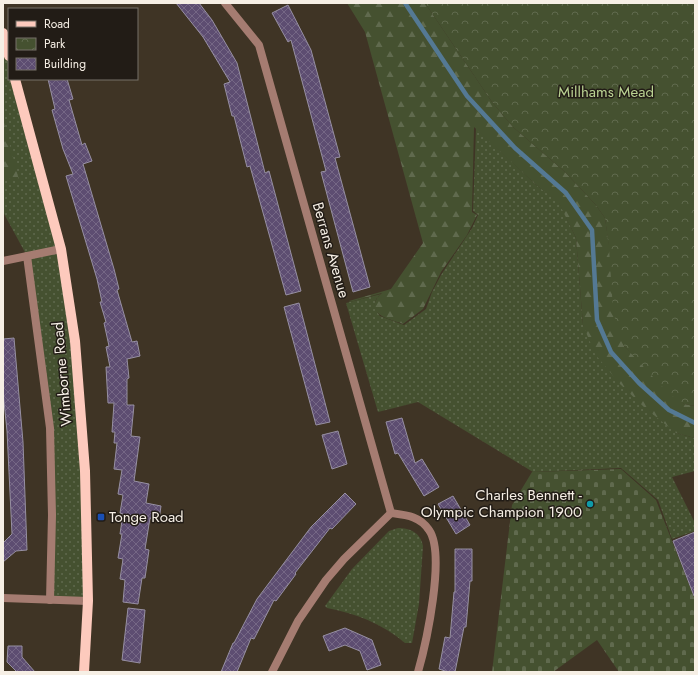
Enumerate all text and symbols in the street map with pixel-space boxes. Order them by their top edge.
legend [8,8,138,80]
text: Road [44,15,70,33]
text: Park [44,35,66,53]
text: Building [44,55,86,73]
park label: Millhams Mead [558,81,654,103]
street label: Berrans Avenue [307,200,355,301]
street label: Wimborne Road [46,321,78,427]
place label: Charles Bennett - Olympic Champion 1900 [421,484,583,523]
marker: Charles Bennett - Olympic Champion 1900 [585,499,595,509]
place label: Tonge Road [109,506,184,528]
marker: Tonge Road [96,512,106,522]

